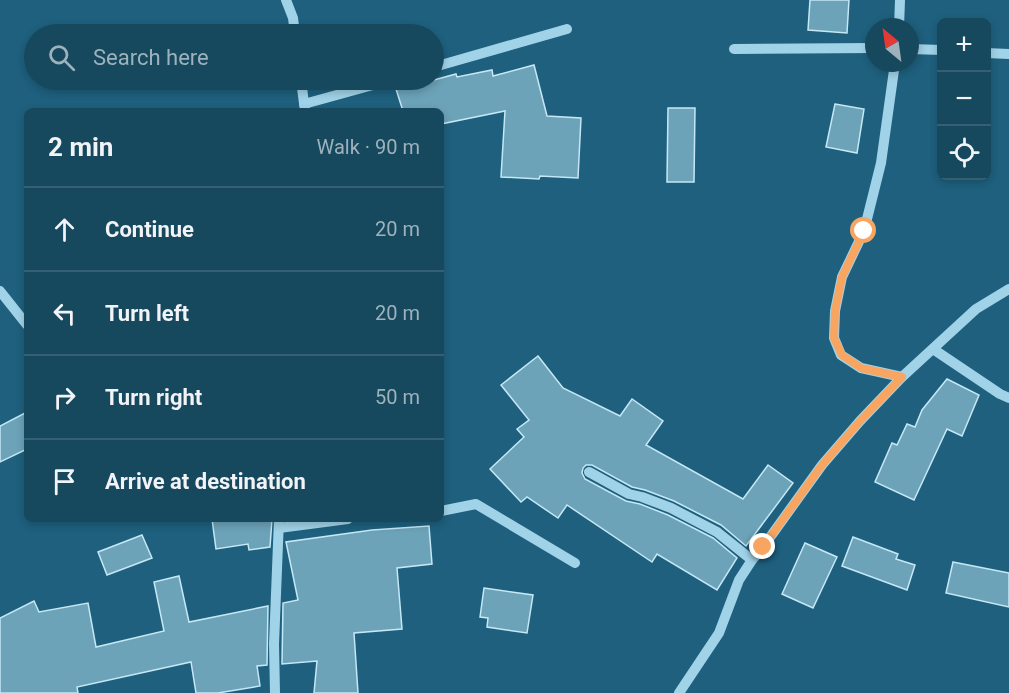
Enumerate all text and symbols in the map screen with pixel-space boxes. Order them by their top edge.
north arrow [865,18,919,72]
map controls [937,18,991,180]
button: + [937,18,991,72]
search box [24,24,444,90]
icon: search [45,41,78,74]
text: Search here [93,45,209,70]
button: − [937,72,991,126]
button: locate [937,126,991,180]
text: 2 min [48,132,113,162]
text: Walk · 90 m [317,135,420,159]
icon: ahead [48,213,81,246]
text: Continue [105,217,194,242]
text: 20 m [375,217,420,241]
route start [850,217,876,243]
icon: left [48,297,81,330]
text: Turn left [105,301,189,326]
text: 20 m [375,301,420,325]
icon: right [48,381,81,414]
text: Turn right [105,385,202,410]
text: 50 m [375,385,420,409]
icon: arrive [48,465,81,498]
text: Arrive at destination [105,469,306,494]
route end [749,533,775,559]

